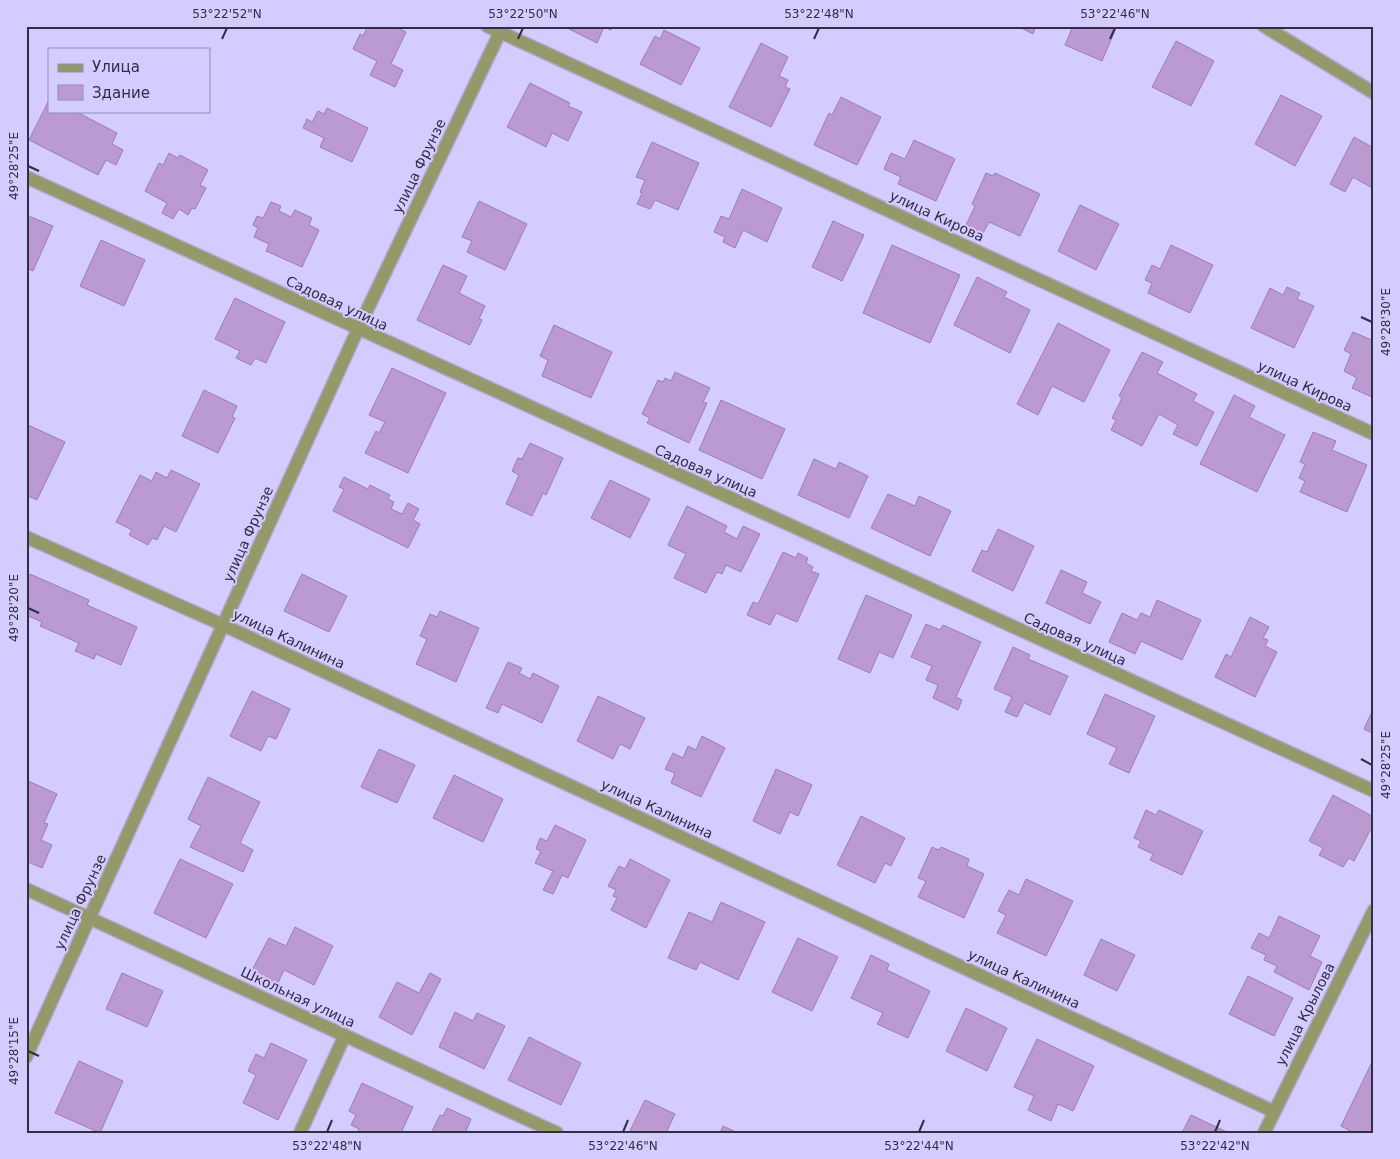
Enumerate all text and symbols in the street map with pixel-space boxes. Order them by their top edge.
text: 53°22'52"N [192,7,262,21]
text: 53°22'50"N [488,7,558,21]
text: 53°22'48"N [784,7,854,21]
text: 53°22'46"N [1080,7,1150,21]
legend [48,48,210,112]
text: Улица [92,58,140,76]
text: Здание [92,84,150,102]
street label: улица Фрунзе [389,116,449,216]
text: 49°28'25"E [7,132,21,200]
street label: улица Кирова [887,187,987,245]
street label: Садовая улица [283,272,391,334]
text: 49°28'30"E [1379,288,1393,356]
street label: улица Кирова [1255,357,1355,415]
street label: Садовая улица [652,441,760,501]
street label: улица Фрунзе [220,484,276,584]
text: 49°28'20"E [7,574,21,642]
street label: улица Калинина [231,606,347,672]
street label: Садовая улица [1021,609,1129,669]
text: 49°28'25"E [1379,731,1393,799]
street label: улица Калинина [599,776,715,842]
street label: улица Фрунзе [51,852,109,952]
street label: улица Калинина [966,946,1082,1012]
street label: улица Крылова [1272,960,1338,1068]
street label: Школьная улица [238,963,358,1031]
text: 49°28'15"E [7,1017,21,1085]
text: 53°22'48"N [292,1139,362,1153]
text: 53°22'46"N [588,1139,658,1153]
text: 53°22'44"N [884,1139,954,1153]
text: 53°22'42"N [1180,1139,1250,1153]

